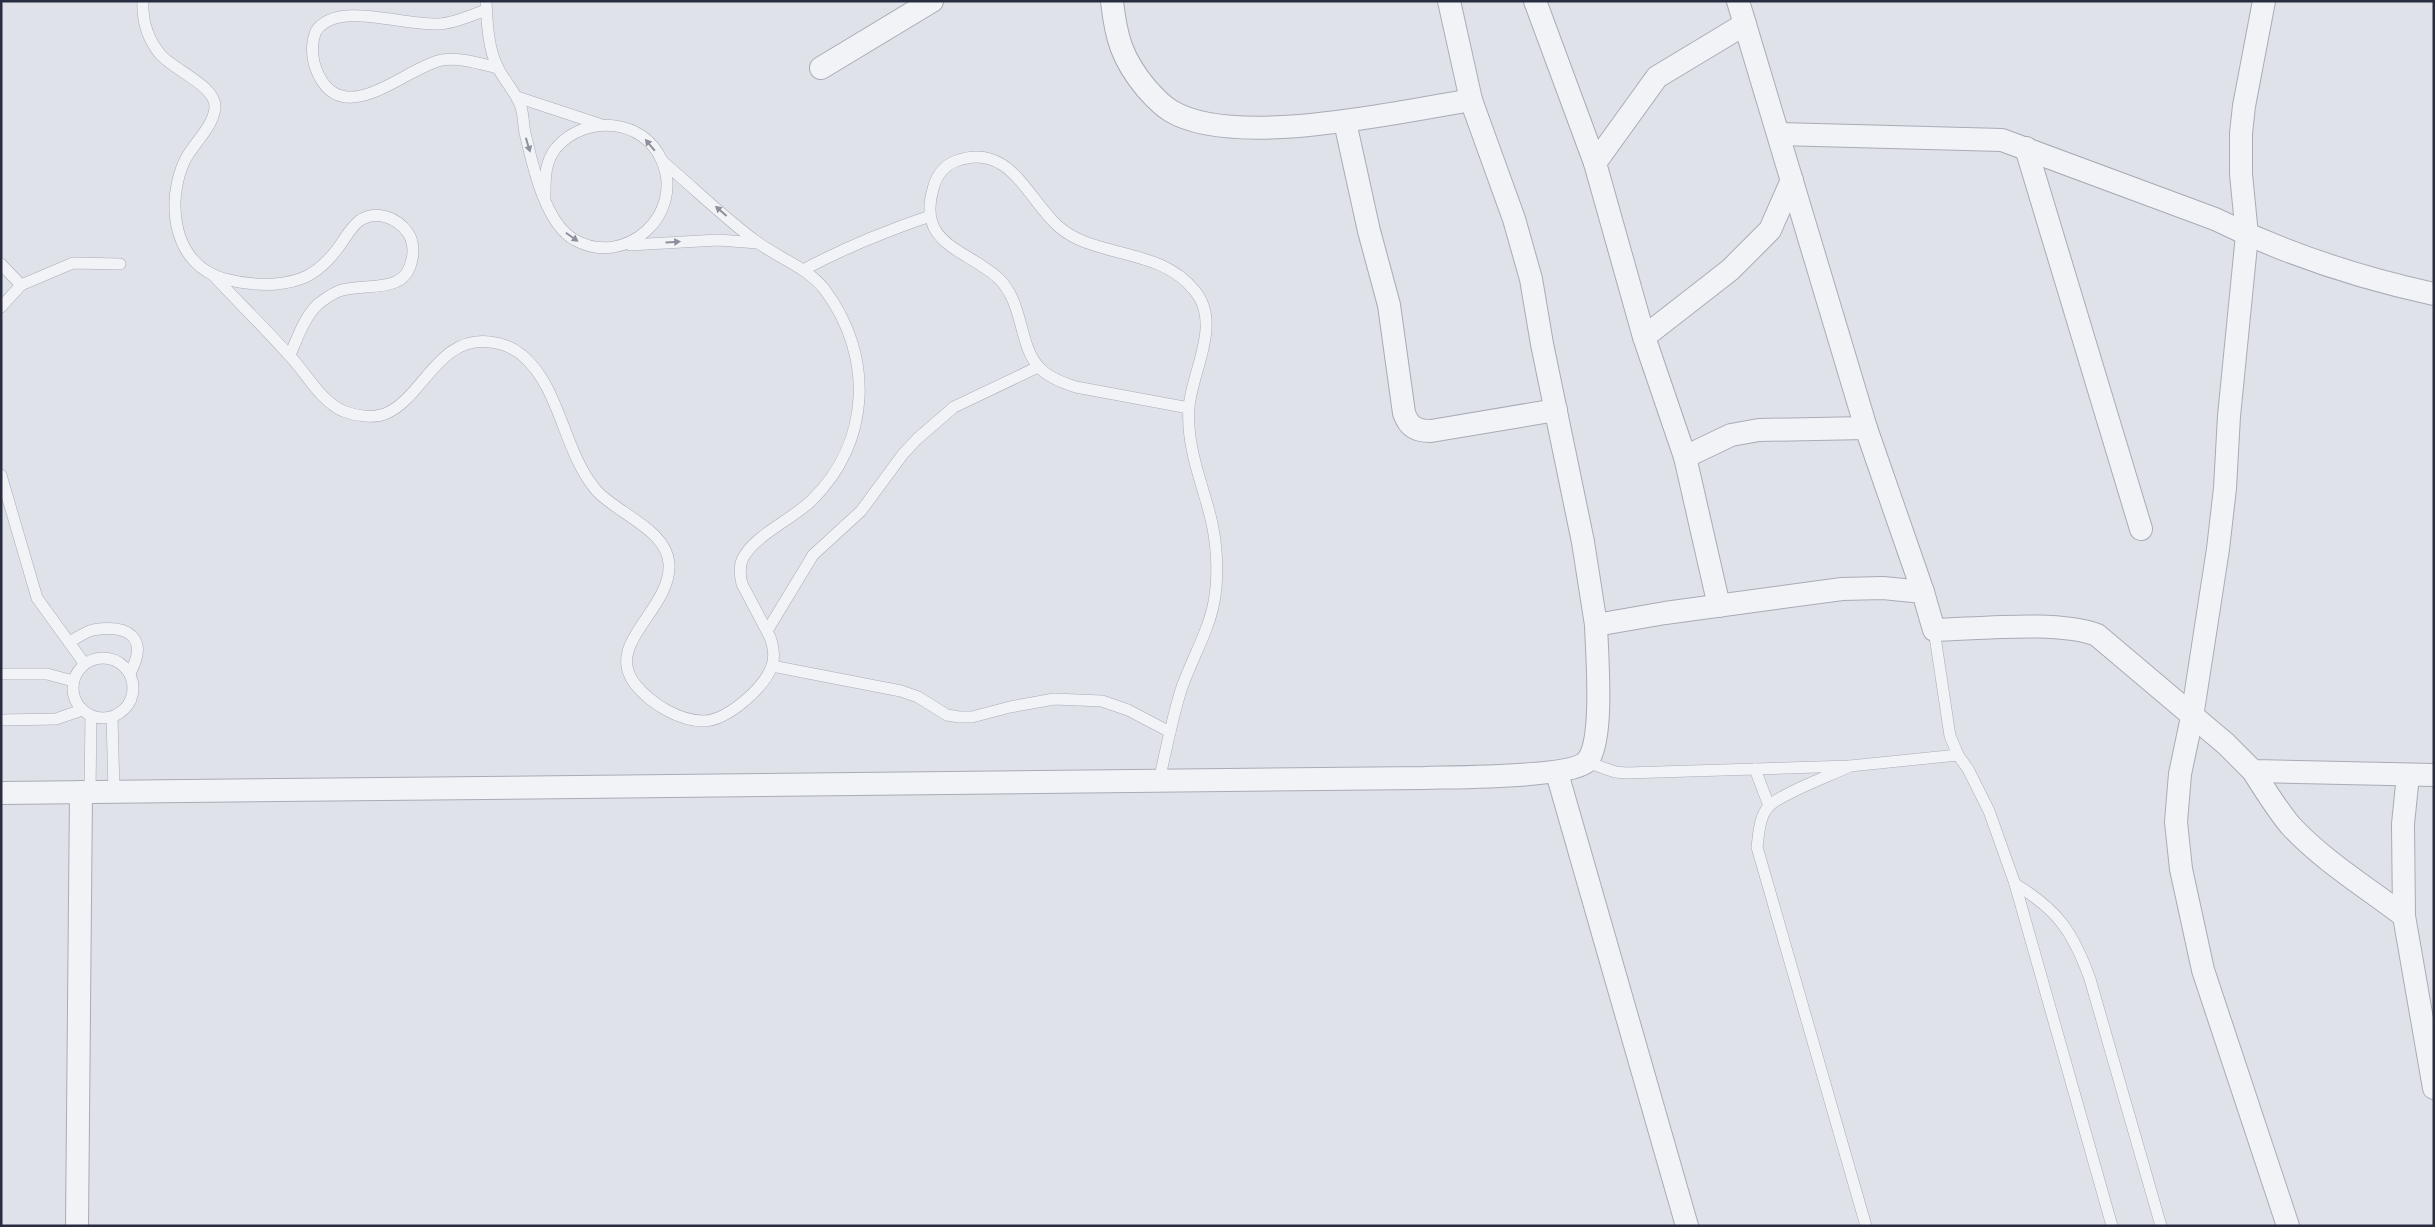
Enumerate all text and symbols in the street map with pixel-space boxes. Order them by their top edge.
one-way arrow [525,137,533,152]
one-way arrow [644,138,655,151]
one-way arrow [715,205,727,217]
one-way arrow [565,232,579,242]
one-way arrow [665,237,681,245]

